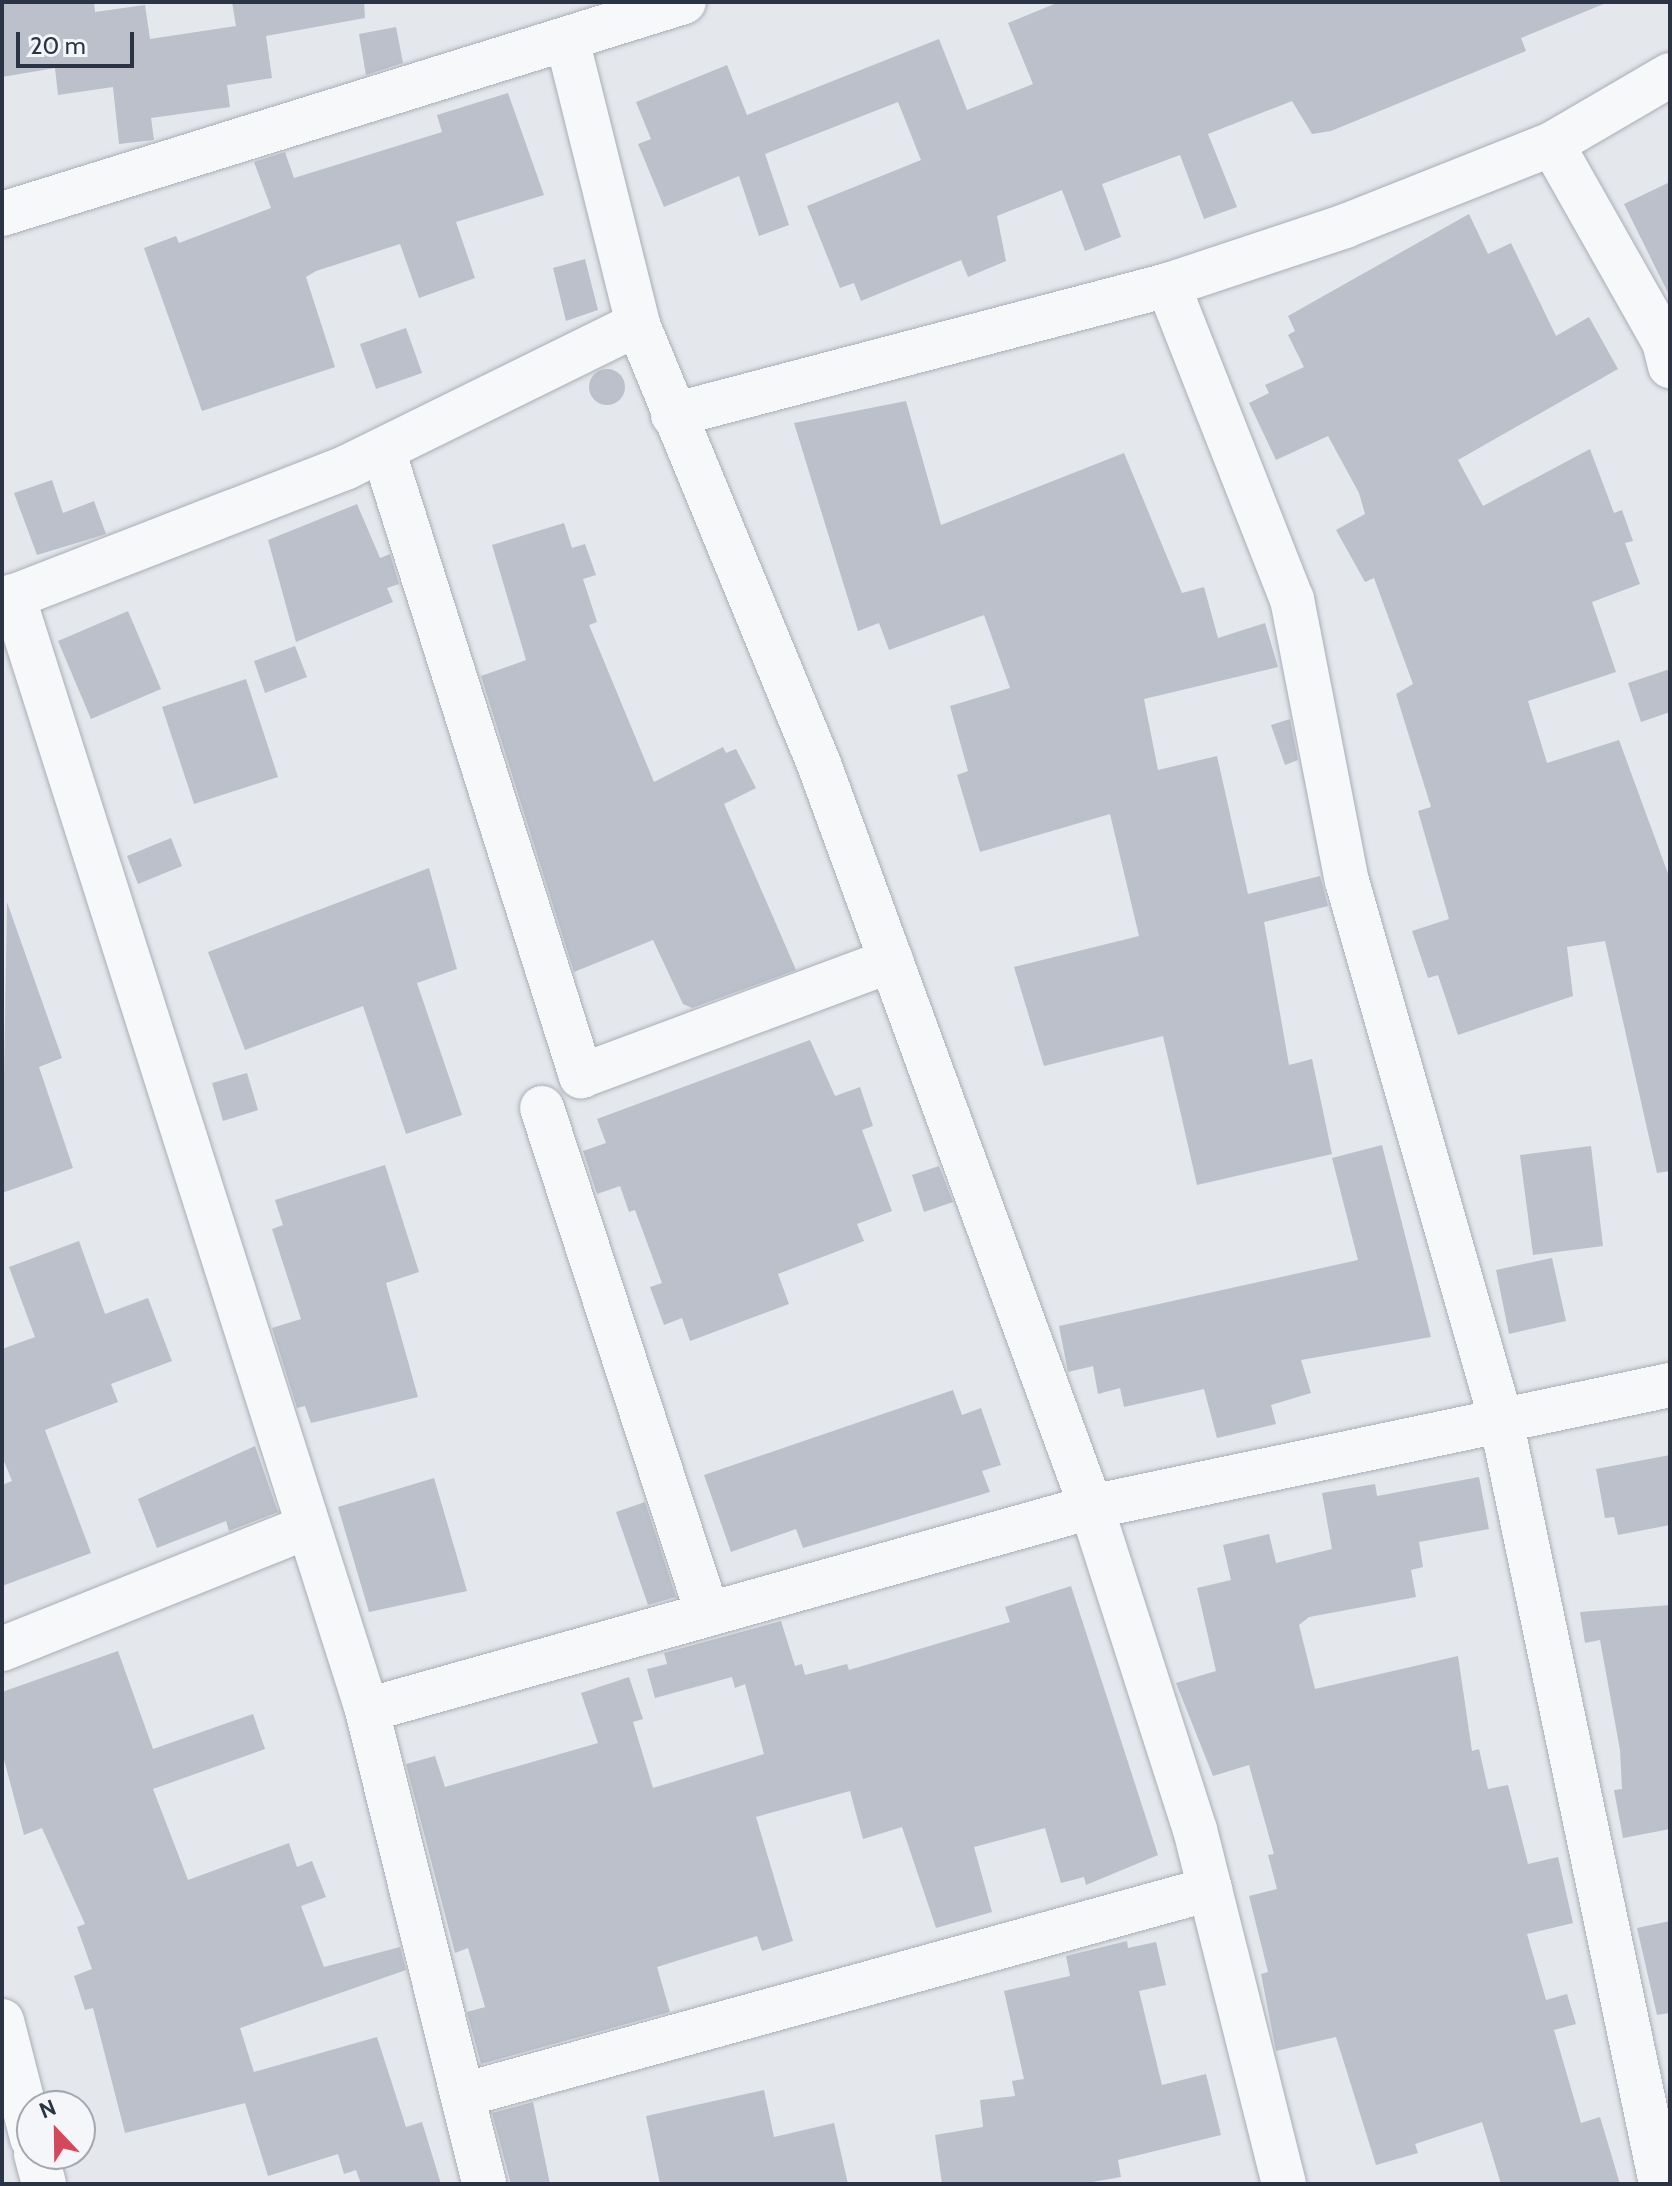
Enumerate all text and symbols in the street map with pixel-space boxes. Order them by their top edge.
scale bar [20,16,138,66]
text: 20 m [30,31,86,60]
north arrow [16,2090,96,2170]
text: N [35,2094,60,2125]

